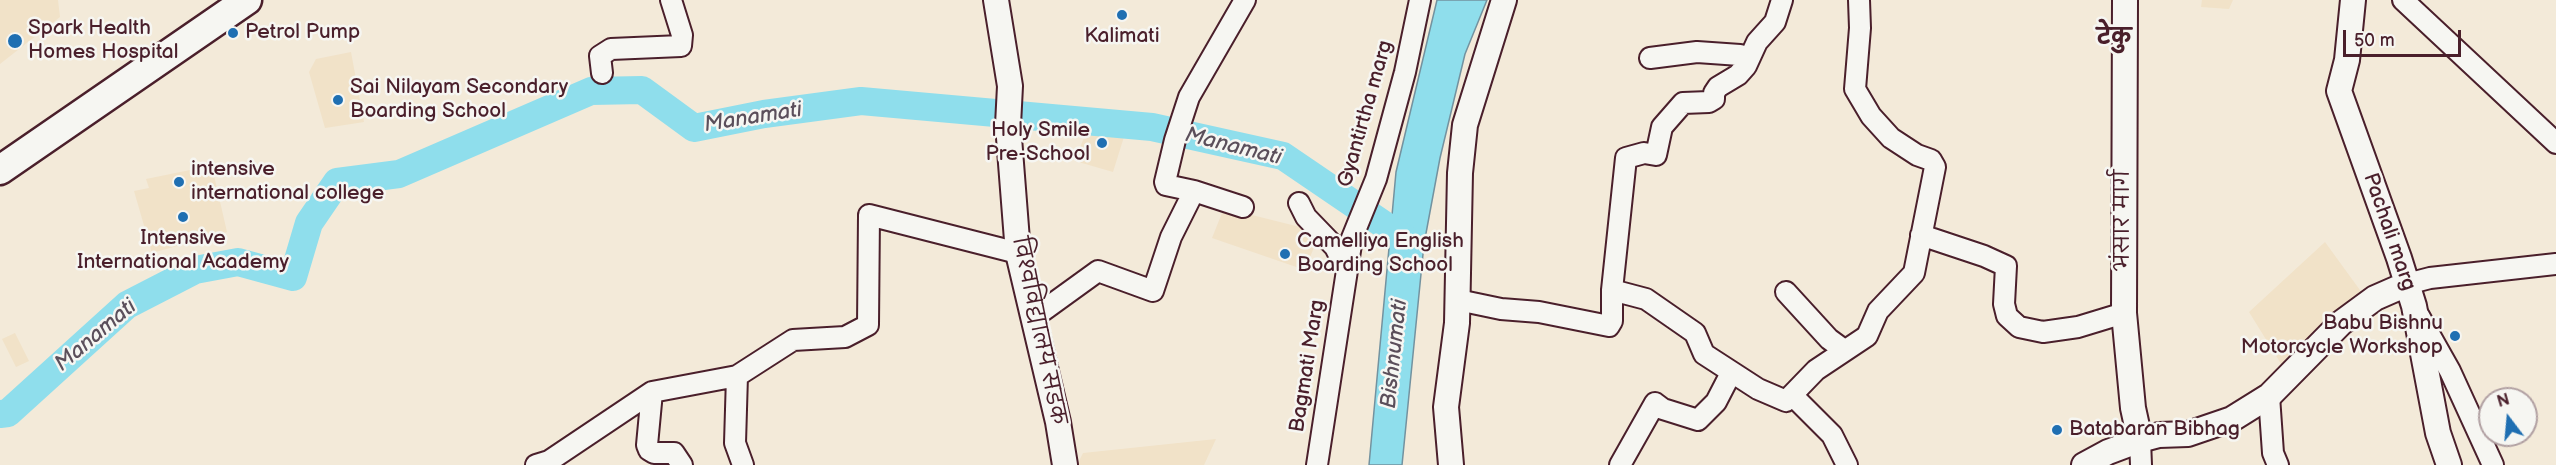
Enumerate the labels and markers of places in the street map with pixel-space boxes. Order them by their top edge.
marker: Kalimati [1115,8,1129,22]
place label: Spark Health Homes Hospital [28,16,178,66]
place label: Petrol Pump [245,20,360,46]
place label: Kalimati [1084,24,1160,50]
marker: Petrol Pump [226,26,240,40]
marker: Spark Health Homes Hospital [6,32,24,50]
place label: Sai Nilayam Secondary Boarding School [350,75,568,125]
marker: Sai Nilayam Secondary Boarding School [331,93,345,107]
place label: Holy Smile Pre-School [985,118,1090,168]
marker: Holy Smile Pre-School [1095,136,1109,150]
place label: intensive international college [191,157,384,207]
marker: intensive international college [172,175,186,189]
marker: Intensive International Academy [176,210,190,224]
place label: Intensive International Academy [77,226,289,276]
place label: Camelliya English Boarding School [1297,229,1464,279]
marker: Camelliya English Boarding School [1278,247,1292,261]
place label: Babu Bishnu Motorcycle Workshop [2241,311,2443,361]
marker: Babu Bishnu Motorcycle Workshop [2448,329,2462,343]
place label: Batabaran Bibhag [2069,417,2240,443]
marker: Batabaran Bibhag [2050,423,2064,437]

